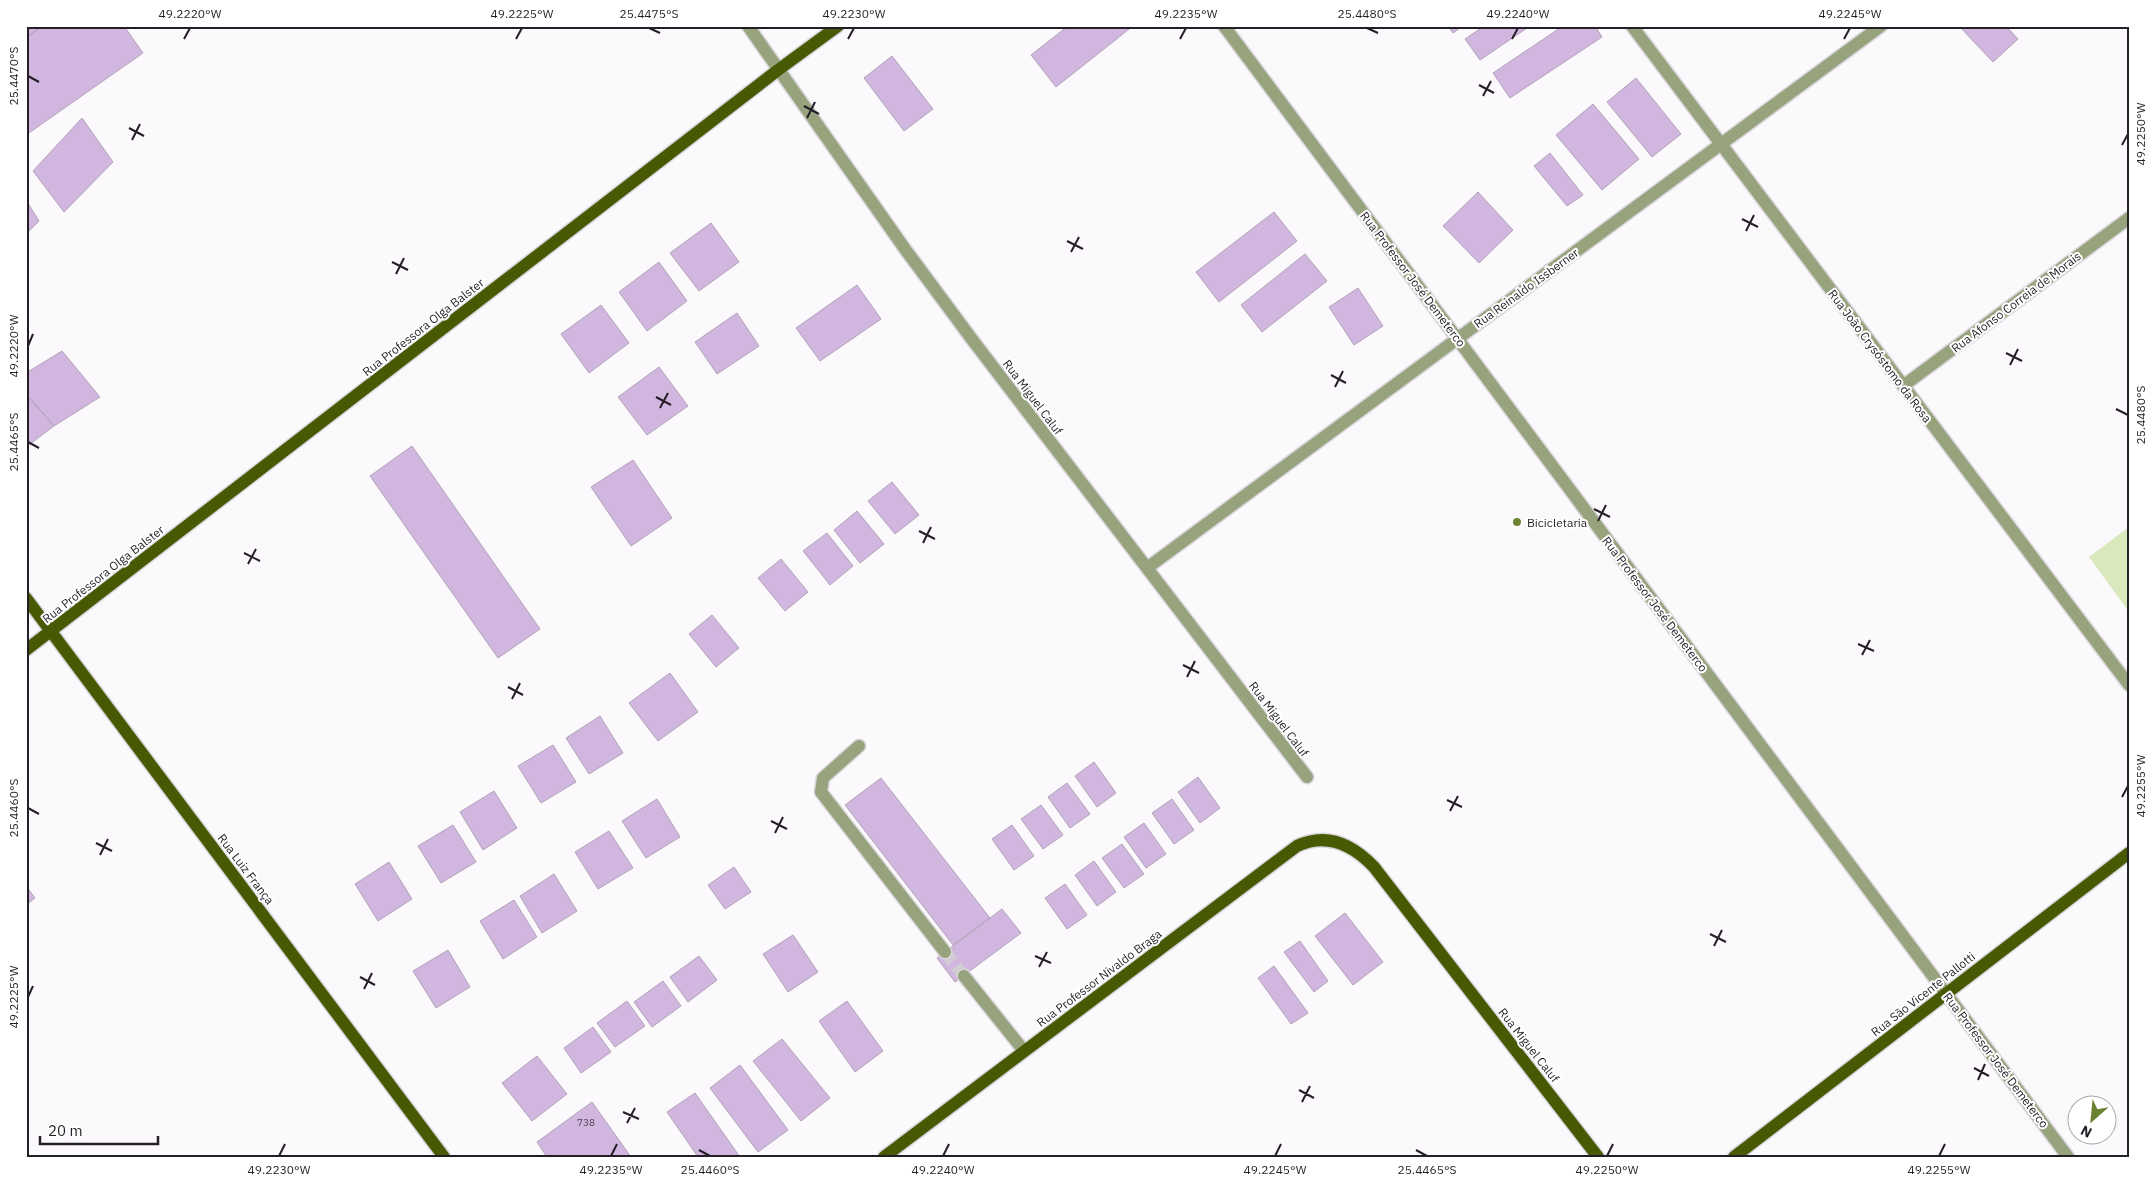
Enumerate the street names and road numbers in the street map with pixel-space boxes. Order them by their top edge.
street label: Rua Professor José Demeterco [1357,208,1469,350]
street label: Rua Reinaldo Issberner [1471,245,1582,331]
street label: Rua Afonso Correia de Morais [1948,248,2084,356]
street label: Rua Professora Olga Balster [359,275,487,379]
street label: Rua João Crysóstomo da Rosa [1825,287,1935,426]
street label: Rua Miguel Caluf [1000,357,1066,438]
street label: Rua Professora Olga Balster [39,522,167,626]
street label: Rua Professor José Demeterco [1599,533,1711,675]
street label: Rua Miguel Caluf [1246,679,1312,760]
street label: Rua Luiz França [215,831,278,908]
street label: Rua Professor Nivaldo Braga [1034,926,1165,1030]
street label: Rua São Vicente Pallotti [1868,949,1978,1039]
street label: Rua Professor José Demeterco [1940,989,2052,1131]
street label: Rua Miguel Caluf [1495,1005,1563,1085]

